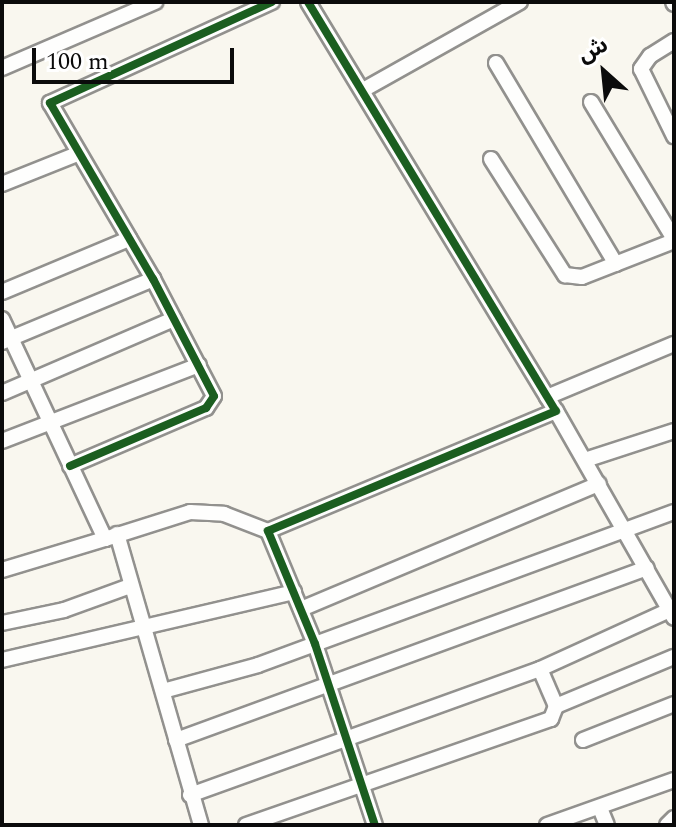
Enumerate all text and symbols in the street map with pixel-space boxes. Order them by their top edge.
text: ش [572,29,614,72]
scale bar [36,32,238,82]
north arrow [564,32,644,112]
text: 100 m [46,44,109,80]

